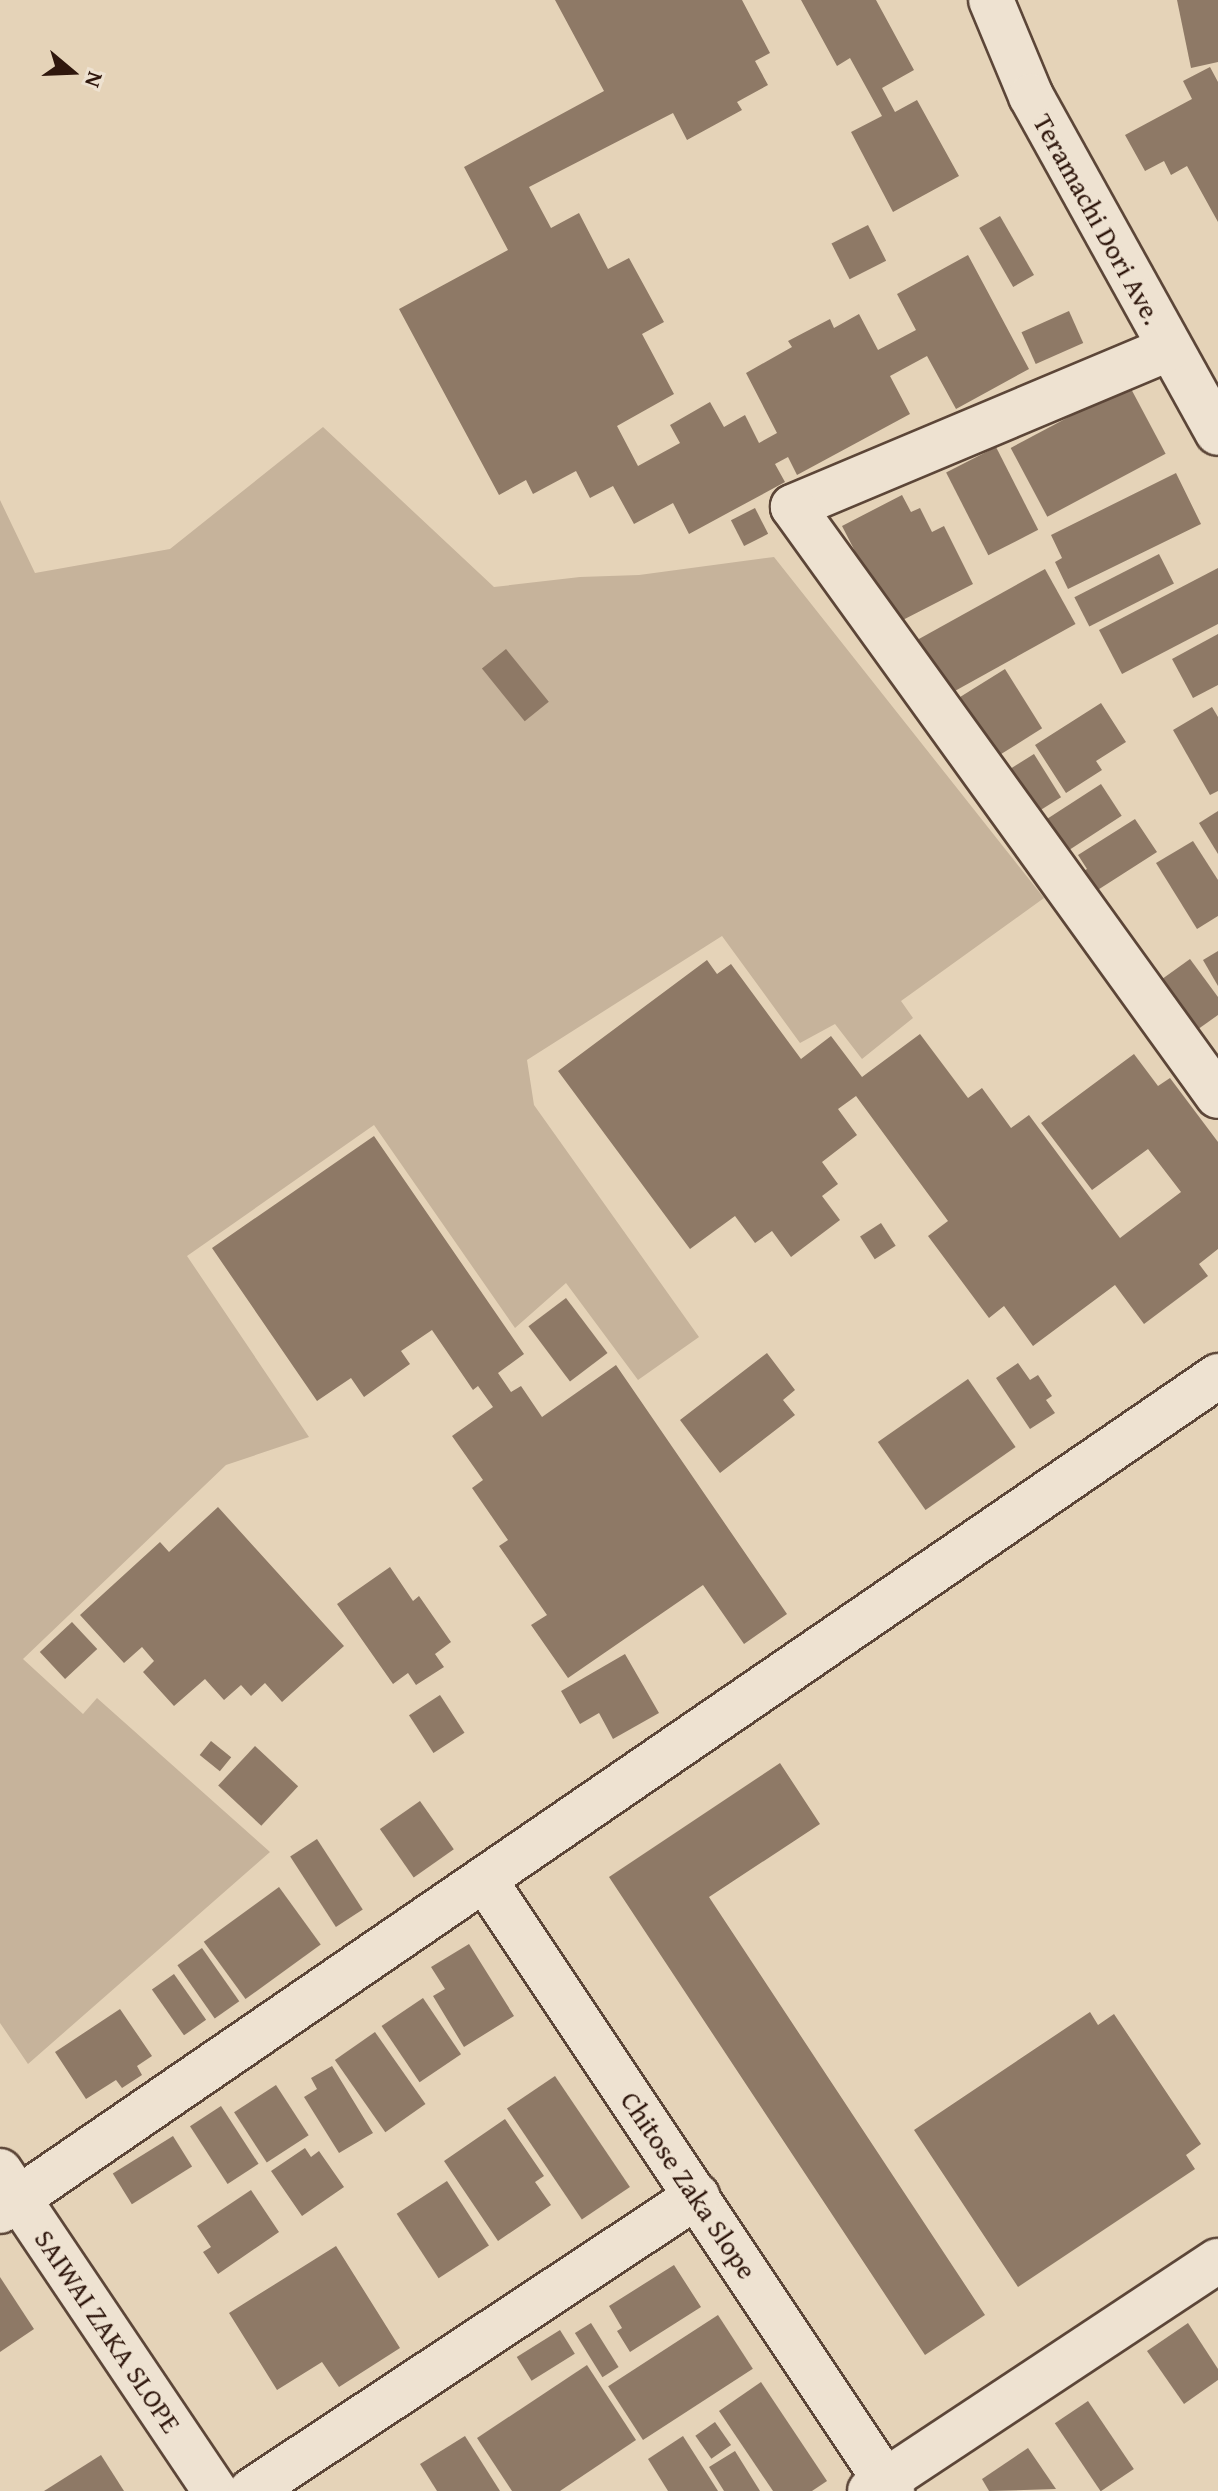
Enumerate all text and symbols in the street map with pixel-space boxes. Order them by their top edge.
north arrow [32,32,112,112]
text: N [77,68,112,92]
street label: Teramachi Dori Ave. [1026,108,1170,330]
street label: Chitose Zaka Slope [614,2085,764,2285]
street label: SAIWAI ZAKA SLOPE [28,2223,188,2439]

